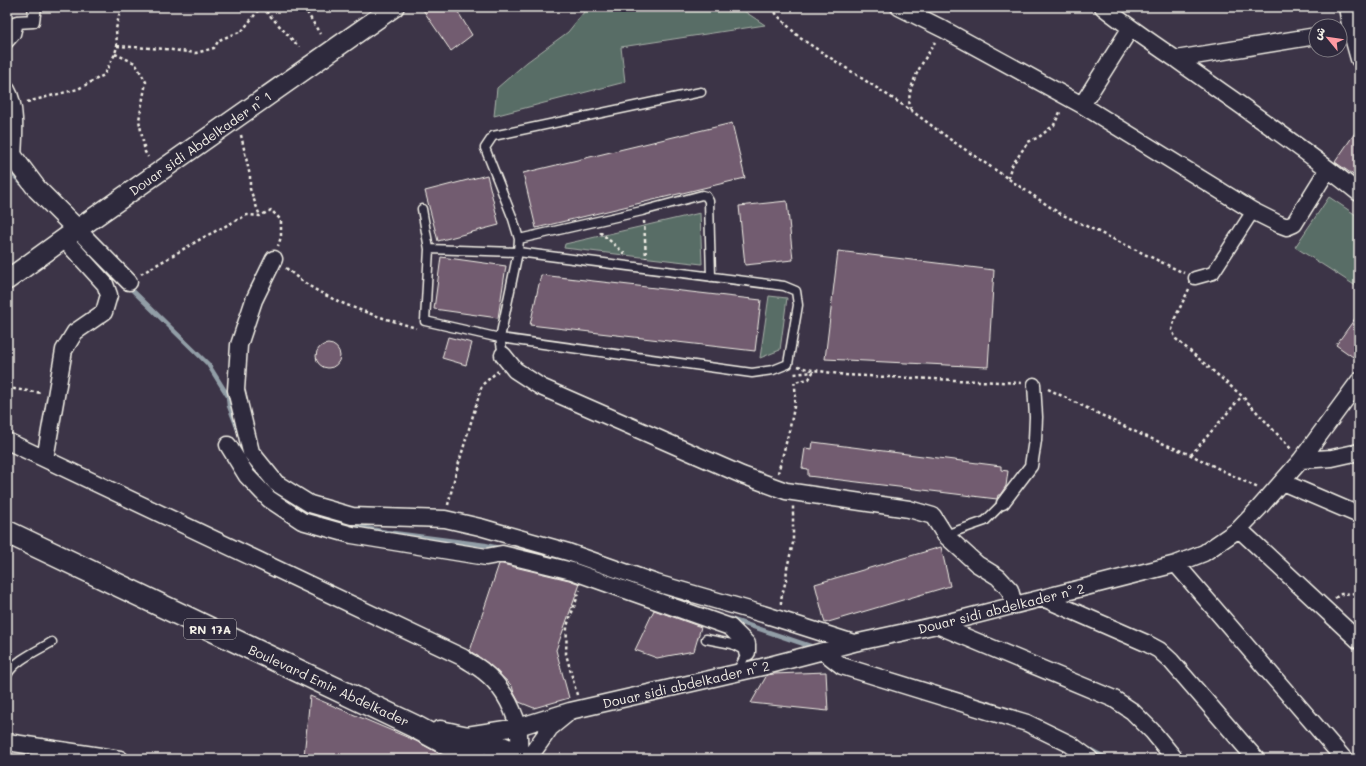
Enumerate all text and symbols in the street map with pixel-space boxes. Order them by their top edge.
north arrow [1308,18,1348,58]
text: ش [1309,24,1328,42]
street label: Douar sidi Abdelkader n° 1 [125,87,275,199]
street label: Douar sidi abdelkader n° 2 [916,579,1086,637]
road number: RN 17A [184,619,236,639]
street label: Boulevard Emir Abdelkader [246,640,412,730]
street label: Douar sidi abdelkader n° 2 [601,657,771,711]

